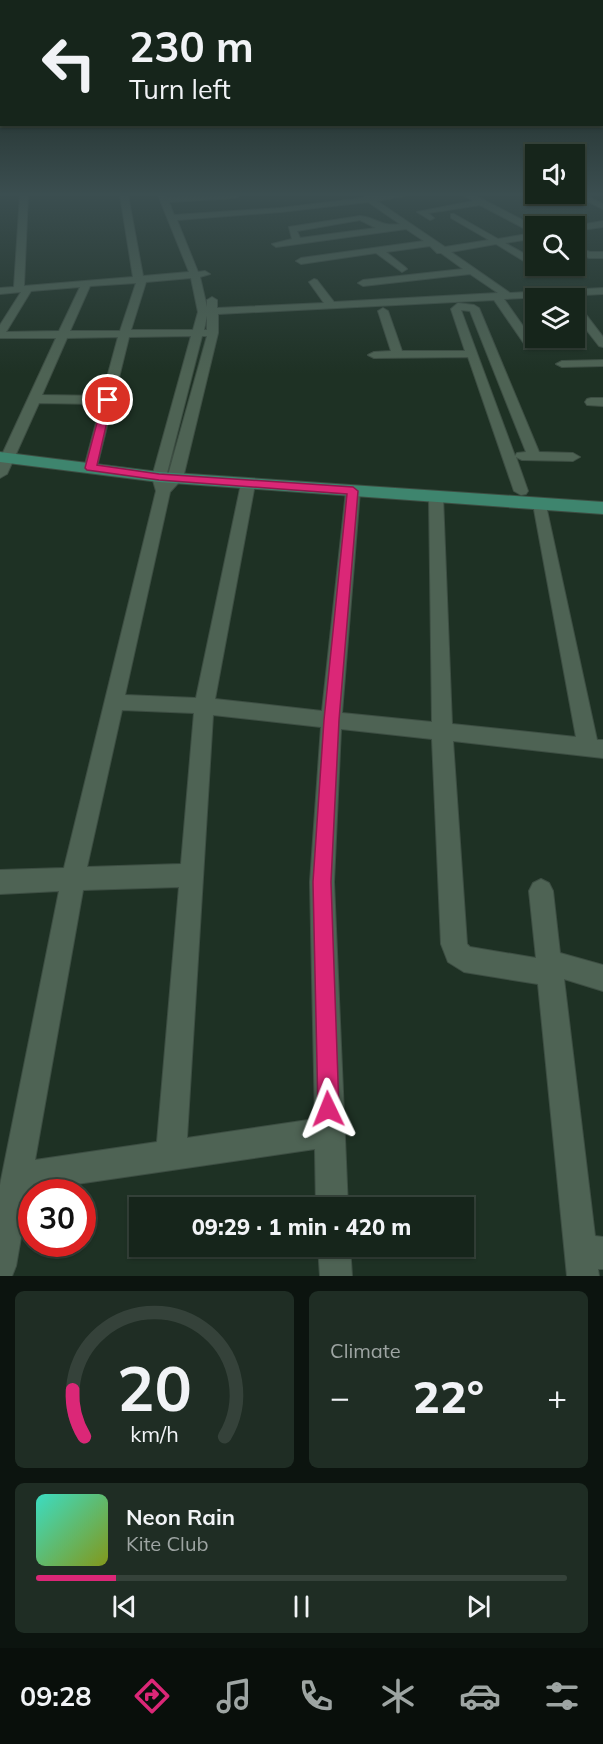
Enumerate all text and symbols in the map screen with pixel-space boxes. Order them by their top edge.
text: 230 m [129,20,254,73]
icon: left [30,24,108,102]
text: Turn left [129,72,231,106]
map controls [525,144,585,348]
button: sound [525,144,585,204]
button: search [525,216,585,276]
button: layers [525,288,585,348]
pin [82,374,133,425]
icon: arrive [91,383,124,416]
position arrow [296,1077,360,1141]
speed limit sign: 30 [18,1179,96,1257]
text: 09:29 · 1 min · 420 m [192,1213,411,1241]
text: Climate [330,1338,401,1363]
text: 20 [117,1348,192,1427]
text: 22° [413,1368,484,1424]
text: − [330,1376,350,1417]
text: + [547,1376,567,1417]
text: km/h [130,1420,179,1447]
text: Neon Rain [126,1503,235,1531]
text: Kite Club [126,1531,208,1556]
icon: previous [108,1590,141,1623]
icon: pause [285,1590,318,1623]
icon: next [462,1590,495,1623]
icon: directions [131,1675,173,1717]
icon: music [213,1675,255,1717]
icon: phone [295,1675,337,1717]
icon: climate [377,1675,419,1717]
icon: car [459,1675,501,1717]
icon: filters [541,1675,583,1717]
text: 09:28 [20,1679,91,1713]

